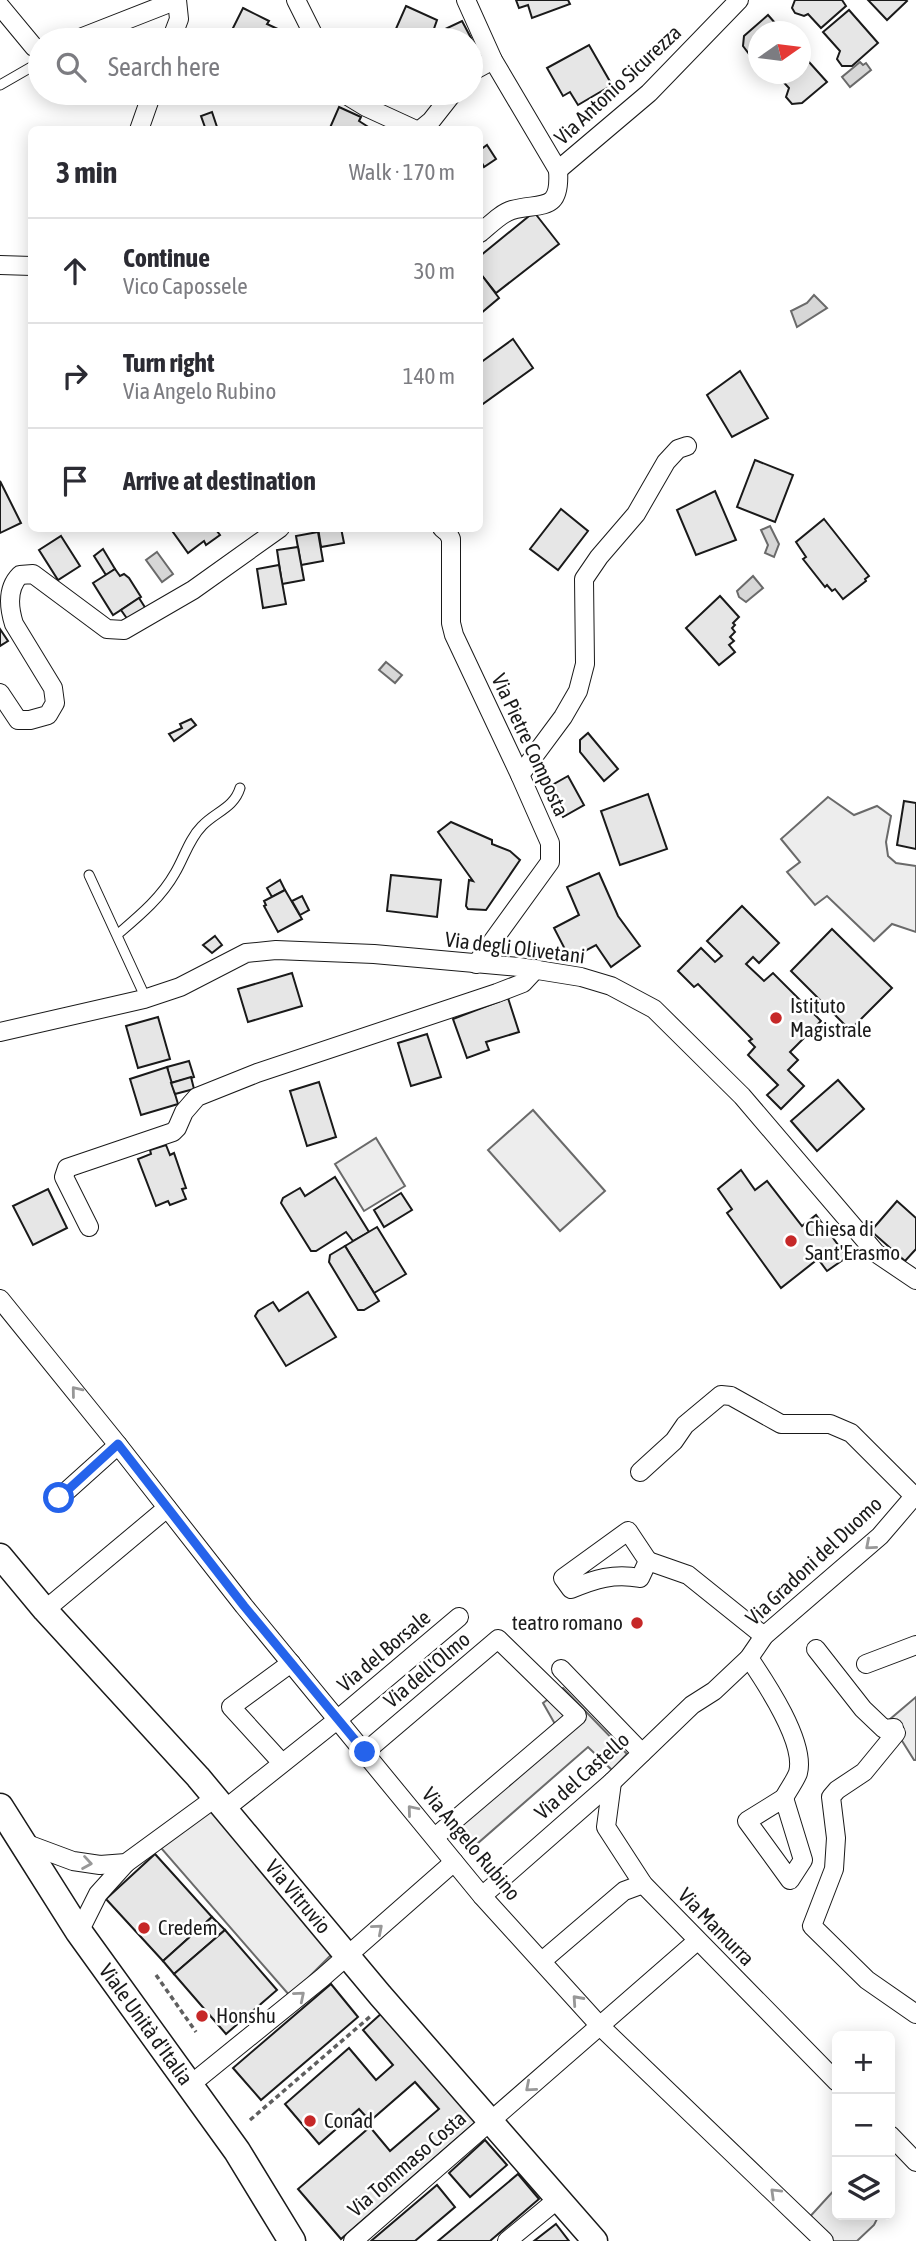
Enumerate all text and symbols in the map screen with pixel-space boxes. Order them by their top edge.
street label: Via Antonio Sicurezza [549,20,685,149]
north arrow [748,21,811,84]
search box [28,28,483,105]
icon: search [52,48,90,86]
text: Search here [108,52,220,82]
text: 3 min [56,155,117,189]
text: Walk · 170 m [349,159,455,185]
text: Continue [123,243,210,273]
icon: ahead [56,252,94,290]
text: 30 m [414,258,455,284]
text: Vico Capossele [123,273,248,299]
text: Turn right [123,348,214,378]
icon: right [56,357,94,395]
text: 140 m [403,363,455,389]
text: Via Angelo Rubino [123,378,276,404]
icon: arrive [56,462,94,500]
text: Arrive at destination [123,466,316,496]
street label: Via Pietre Composta [487,670,574,819]
street label: Via degli Olivetani [444,927,587,968]
place label: Istituto Magistrale [790,993,872,1041]
marker: Istituto Magistrale [768,1010,784,1026]
place label: Chiesa di Sant'Erasmo [805,1216,900,1264]
marker: Chiesa di Sant'Erasmo [783,1233,799,1249]
one-way arrow [71,1387,84,1399]
route start [43,1482,74,1513]
street label: Via Gradoni del Duomo [740,1491,886,1629]
one-way arrow [865,1537,878,1549]
street label: Via del Borsale [332,1604,435,1696]
place label: teatro romano [512,1610,623,1634]
marker: teatro romano [629,1615,645,1631]
street label: Via dell'Olmo [379,1626,474,1712]
street label: Via del Castello [529,1727,633,1824]
route end [349,1736,380,1767]
street label: Via Angelo Rubino [418,1782,526,1905]
one-way arrow [408,1805,421,1817]
one-way arrow [81,1855,93,1870]
street label: Via Vitruvio [261,1855,337,1938]
street label: Via Mamurra [674,1883,760,1970]
place label: Credem [158,1915,218,1939]
marker: Credem [136,1920,152,1936]
one-way arrow [370,1925,383,1937]
street label: Viale Unità d'Italia [95,1959,198,2089]
one-way arrow [292,1992,305,2004]
one-way arrow [573,1996,585,2009]
place label: Honshu [216,2003,276,2027]
marker: Honshu [194,2008,210,2024]
map controls [832,2031,895,2220]
button: + [832,2031,895,2094]
one-way arrow [525,2079,538,2091]
button: − [832,2094,895,2157]
street label: Via Tommaso Costa [343,2106,470,2221]
place label: Conad [324,2108,373,2132]
marker: Conad [302,2113,318,2129]
button: layers [832,2157,895,2220]
one-way arrow [770,2189,783,2202]

